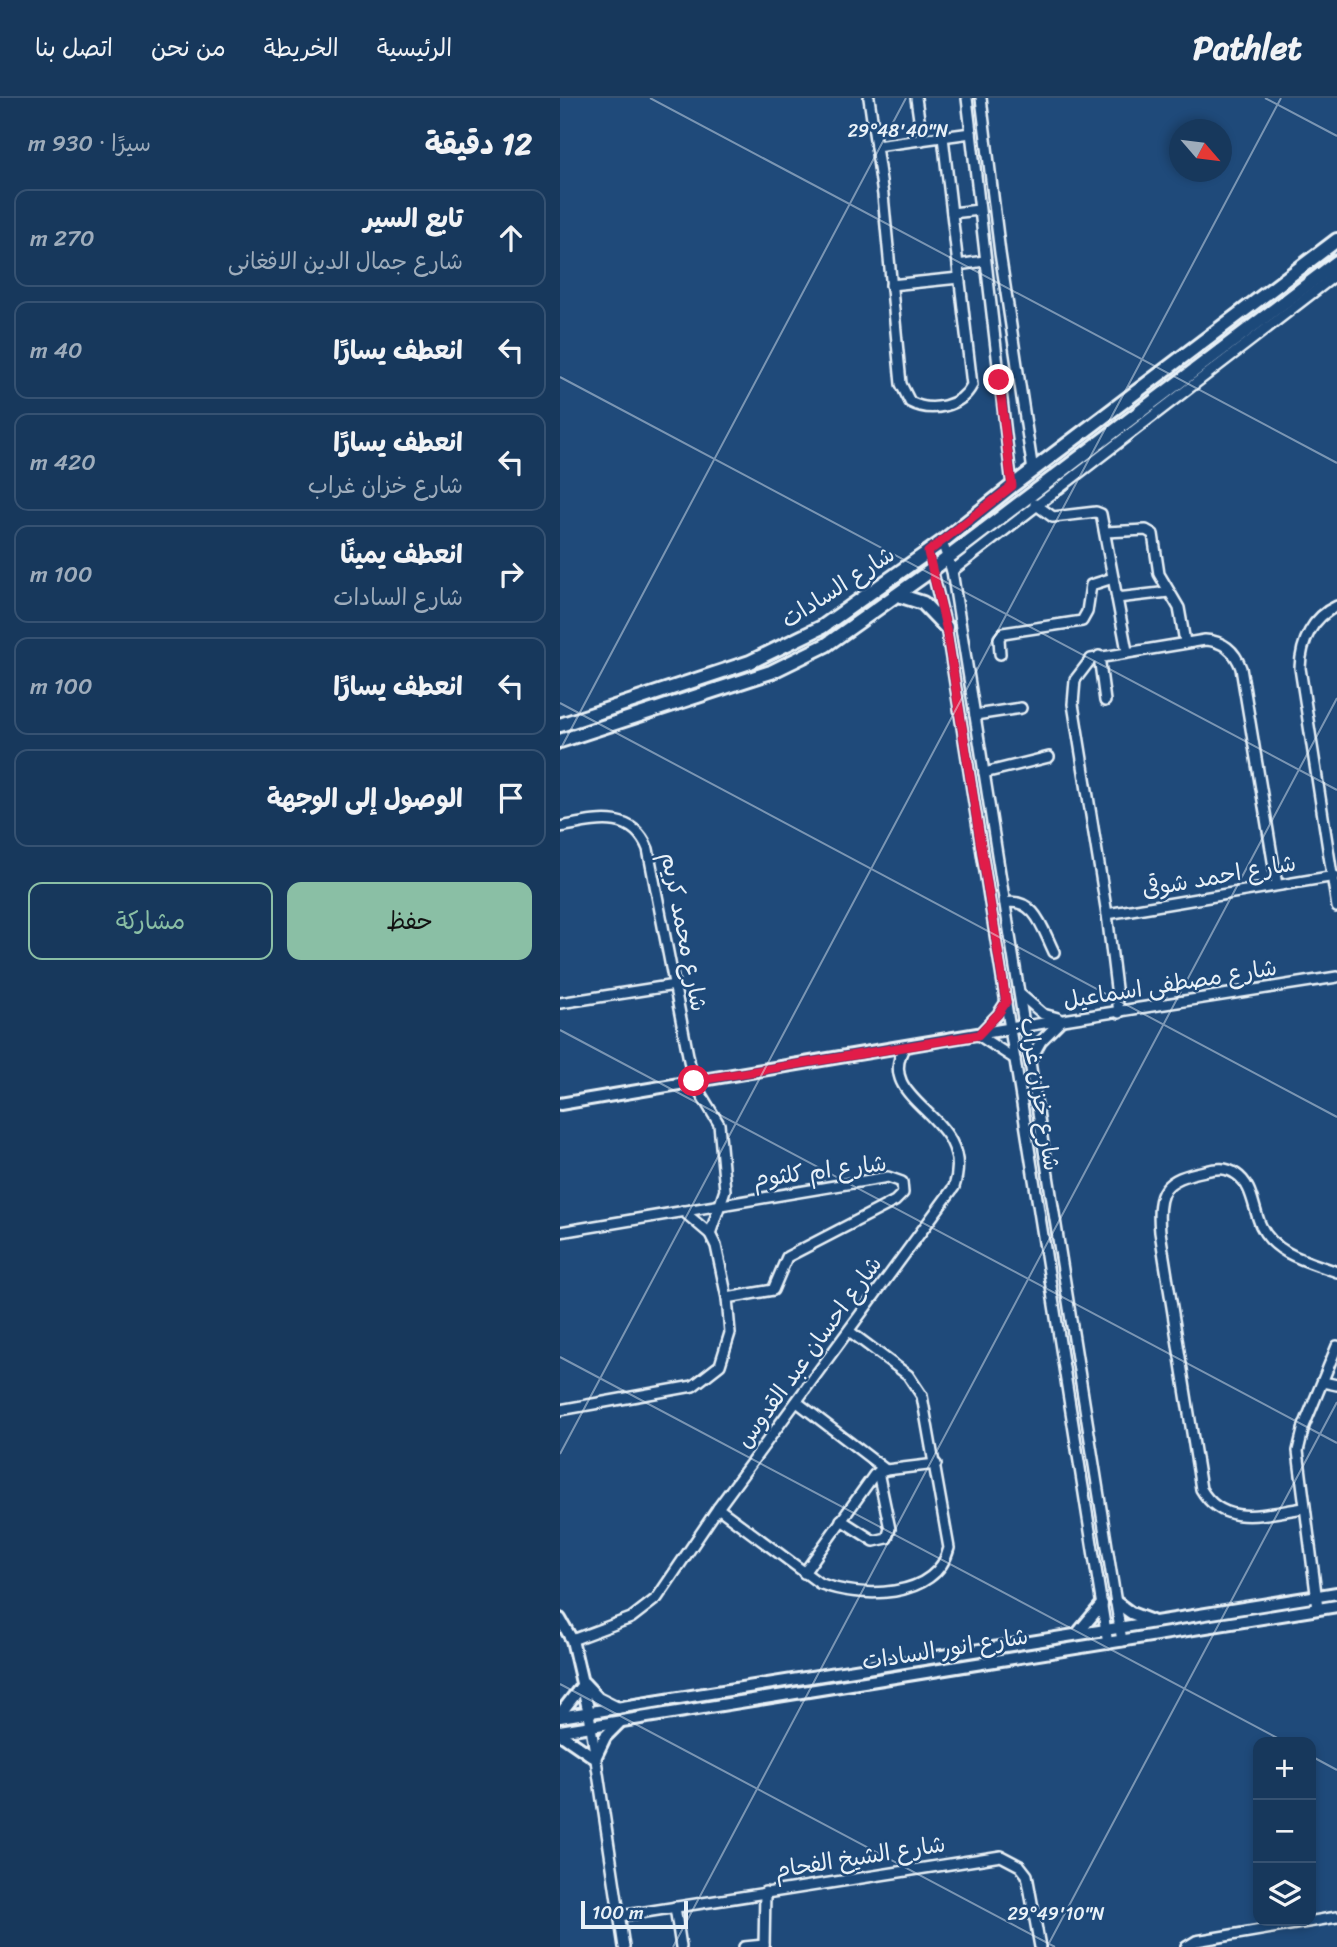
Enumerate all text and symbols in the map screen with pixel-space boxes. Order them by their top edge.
text: Pathlet [1193,19,1302,77]
text: اتصل بنا [35,27,113,69]
text: من نحن [151,27,226,69]
text: الخريطة [264,27,339,69]
text: الرئيسية [377,27,452,69]
text: 29°48'40"N [848,115,949,147]
text: 12 دقيقة [425,117,532,171]
north arrow [1169,119,1232,182]
text: سيرًا · 930 m [28,123,151,164]
text: تابع السير [364,195,463,241]
text: 270 m [30,218,95,259]
icon: ahead [492,219,530,257]
text: شارع جمال الدين الافغانى [228,241,463,282]
text: انعطف يسارًا [333,327,463,373]
text: 40 m [30,330,83,371]
icon: left [492,331,530,369]
route end [983,364,1014,395]
text: انعطف يسارًا [333,419,463,465]
text: 420 m [30,442,96,483]
icon: left [492,443,530,481]
text: شارع خزان غراب [308,465,463,506]
text: انعطف يمينًا [340,531,463,577]
street label: شارع السادات [772,534,904,640]
text: 100 m [30,554,93,595]
icon: right [492,555,530,593]
text: شارع السادات [333,577,463,618]
text: انعطف يسارًا [333,663,463,709]
text: 100 m [30,666,93,707]
icon: left [492,667,530,705]
text: الوصول إلى الوجهة [267,775,463,821]
icon: arrive [492,779,530,817]
street label: شارع احمد شوقى [1139,842,1299,910]
street label: شارع محمد كريم [648,849,720,1015]
button: مشاركة [28,882,273,960]
button: حفظ [287,882,532,960]
street label: شارع مصطفى اسماعيل [1060,947,1280,1021]
street label: شارع خزان غراب [1008,1014,1072,1174]
route start [678,1065,709,1096]
street label: شارع ام كلثوم [751,1142,889,1200]
street label: شارع احسان عبد القدوس [725,1247,893,1457]
street label: شارع انور السادات [859,1616,1031,1682]
map controls [1253,1737,1316,1926]
button: + [1253,1737,1316,1800]
button: − [1253,1800,1316,1863]
street label: شارع الشيخ الفحام [772,1823,948,1891]
button: layers [1253,1863,1316,1926]
text: 100 m [592,1896,644,1929]
scale bar [581,1898,688,1930]
text: 29°49'10"N [1007,1898,1105,1930]

